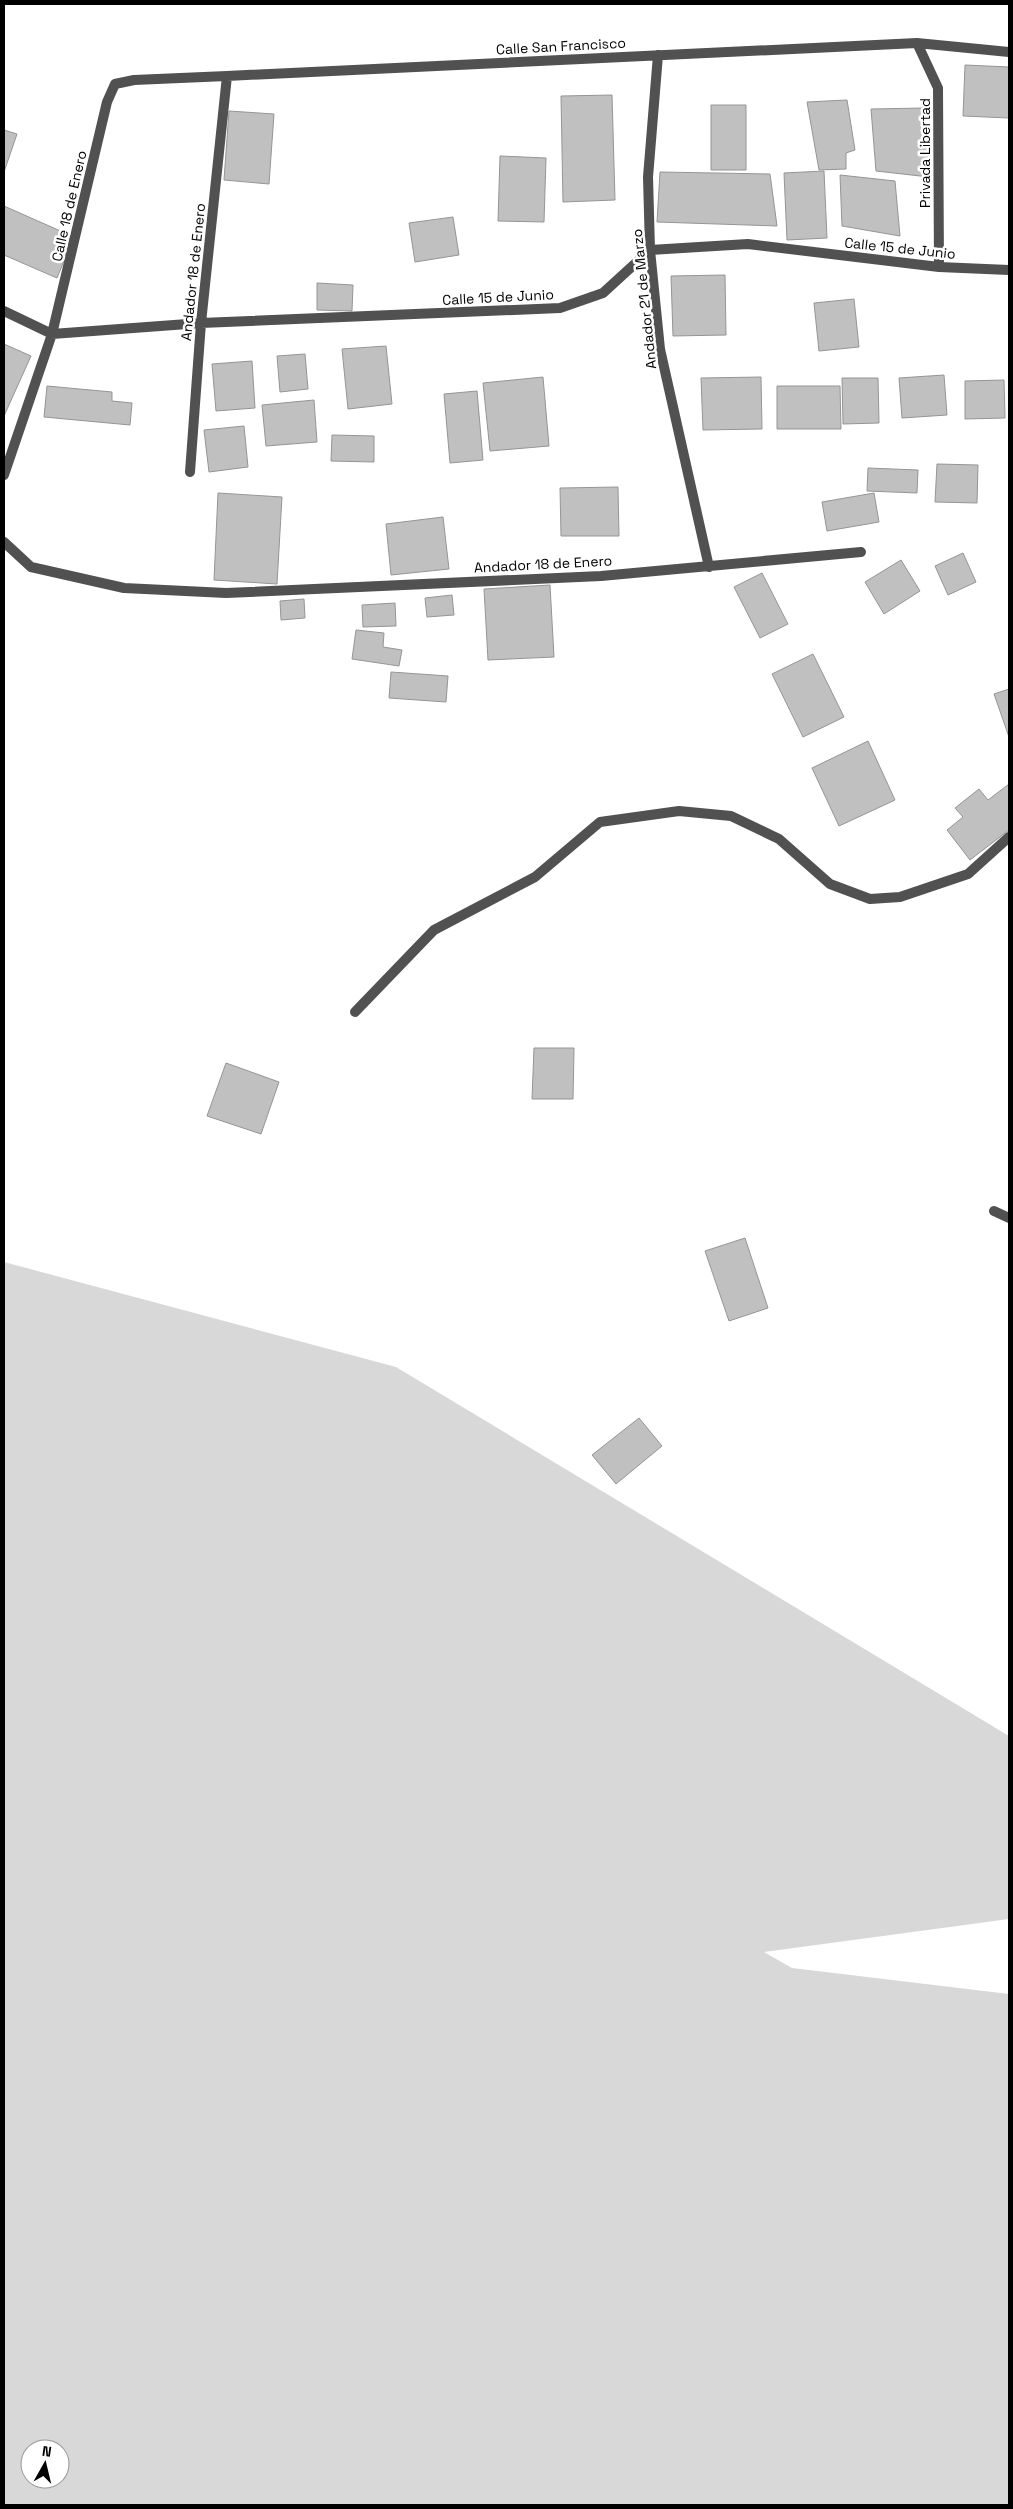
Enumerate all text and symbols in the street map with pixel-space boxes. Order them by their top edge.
street label: Calle San Francisco [496,34,626,58]
street label: Privada Libertad [916,98,934,208]
street label: Calle 18 de Enero [47,149,91,263]
street label: Andador 18 de Enero [177,202,209,342]
street label: Andador 21 de Marzo [628,228,660,370]
street label: Calle 15 de Junio [844,233,956,263]
street label: Calle 15 de Junio [442,285,554,309]
street label: Andador 18 de Enero [473,551,613,577]
north arrow [20,2439,70,2489]
text: N [41,2442,53,2461]

